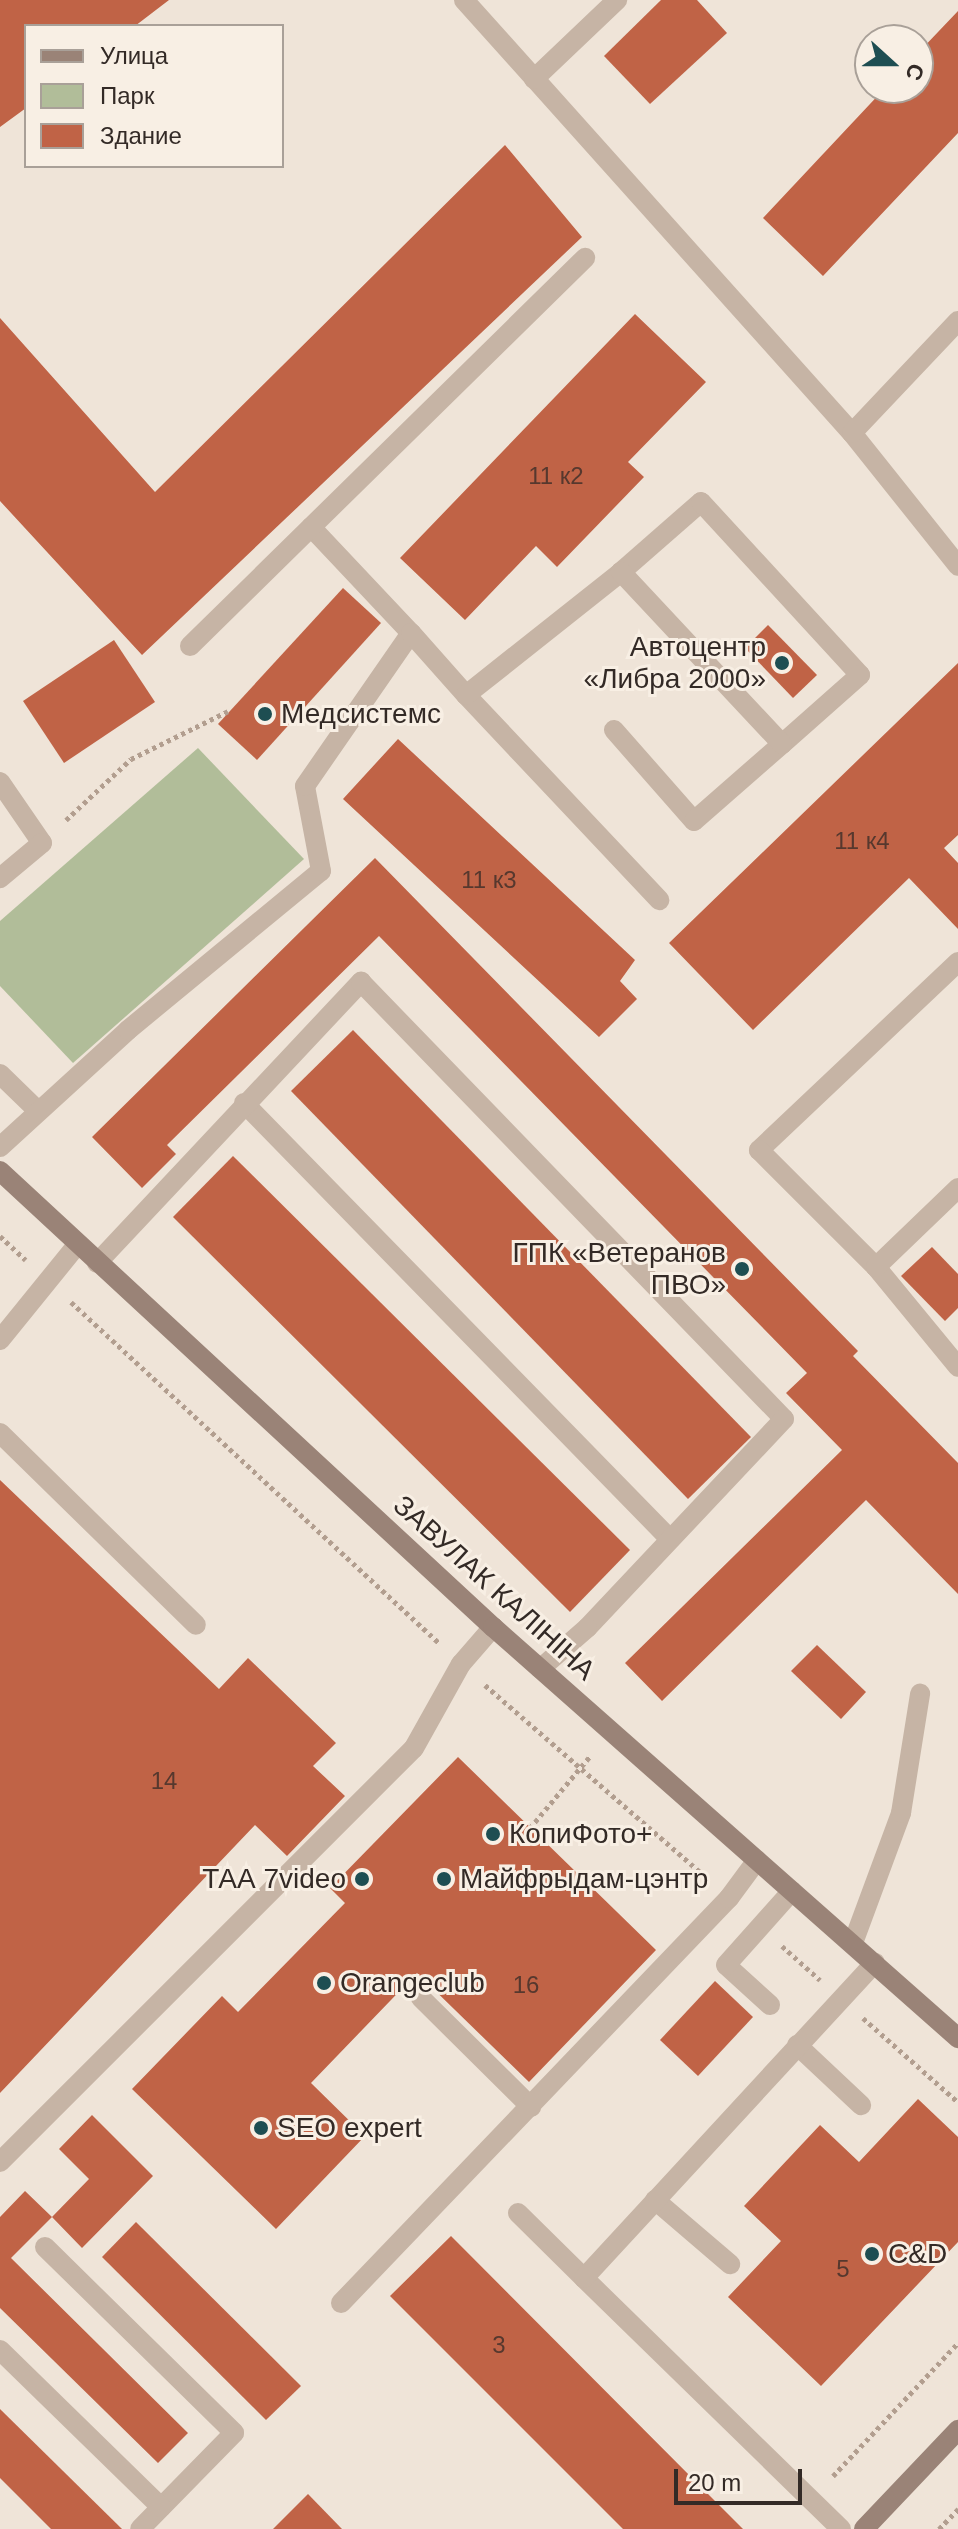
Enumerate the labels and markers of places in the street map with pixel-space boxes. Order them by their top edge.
place label: Автоцентр «Либра 2000» [584,630,766,696]
marker: Автоцентр «Либра 2000» [773,654,791,672]
place label: Медсистемс [281,697,441,731]
marker: Медсистемс [256,705,274,723]
place label: ГПК «Ветеранов ПВО» [513,1236,726,1302]
marker: ГПК «Ветеранов ПВО» [733,1260,751,1278]
place label: КопиФото+ [509,1817,652,1851]
marker: КопиФото+ [484,1825,502,1843]
place label: ТАА 7video [202,1862,346,1896]
place label: Майфрыдам-цэнтр [460,1862,708,1896]
marker: ТАА 7video [353,1870,371,1888]
marker: Майфрыдам-цэнтр [435,1870,453,1888]
place label: Orangeclub [340,1966,485,2000]
marker: Orangeclub [315,1974,333,1992]
place label: SEO expert [277,2111,422,2145]
marker: SEO expert [252,2119,270,2137]
place label: C&D [888,2237,947,2271]
marker: C&D [863,2245,881,2263]

